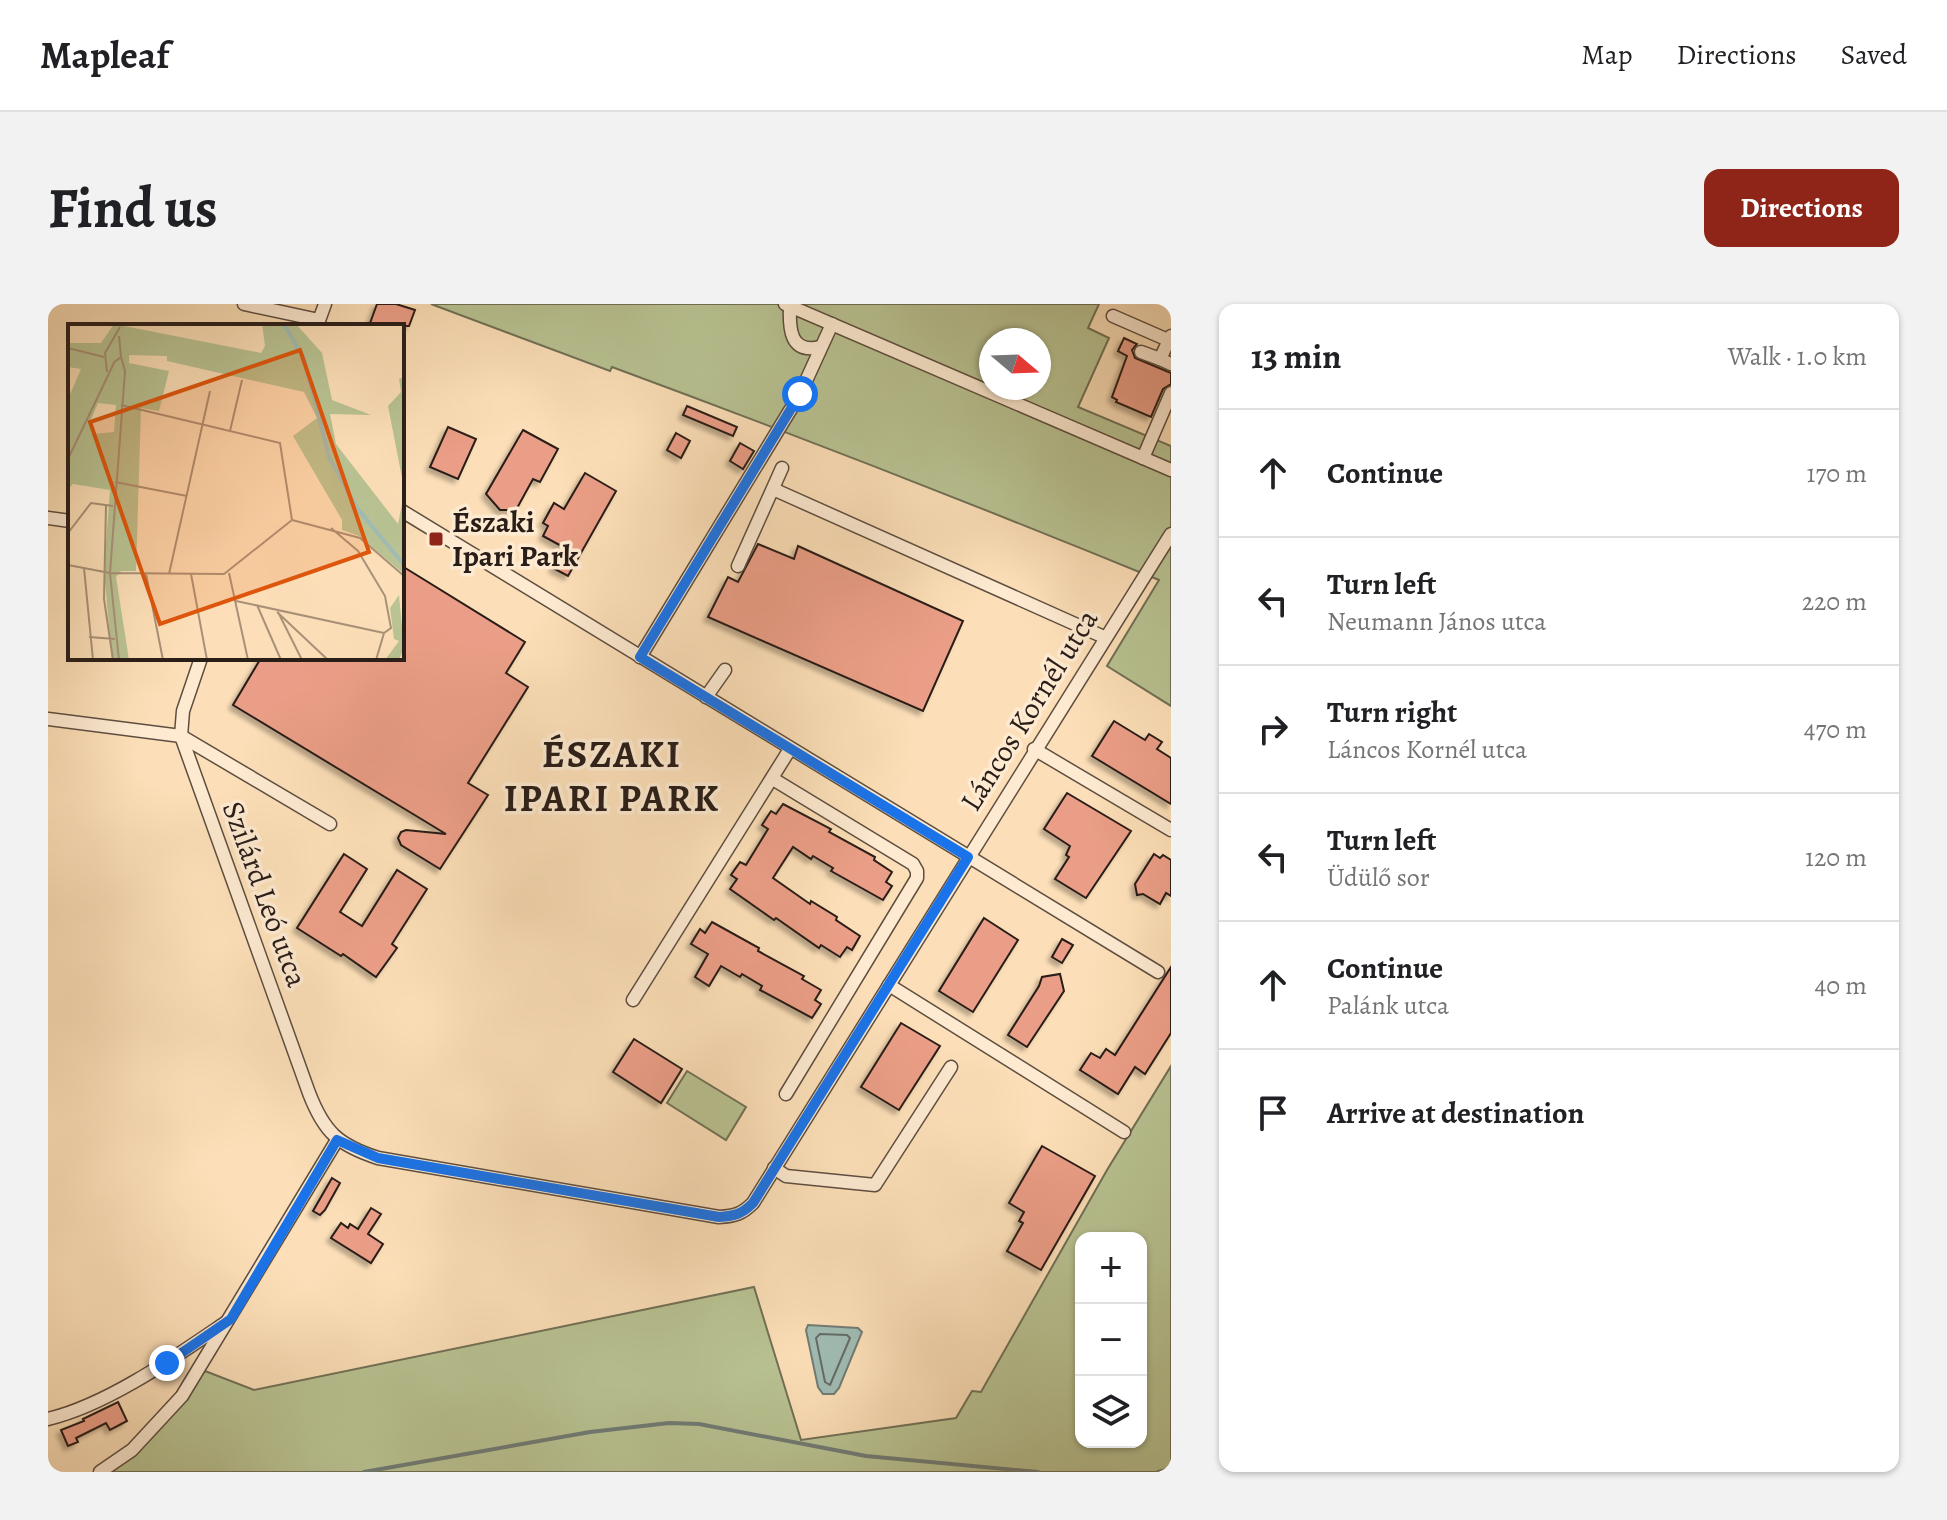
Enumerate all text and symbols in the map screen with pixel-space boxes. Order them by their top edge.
text: Mapleaf [40,29,169,81]
text: Map [1581,36,1632,74]
text: Directions [1676,36,1797,74]
text: Saved [1841,36,1907,74]
button: Directions [1704,169,1899,247]
text: Find us [48,170,218,246]
inset map [68,324,404,660]
north arrow [979,328,1051,400]
text: 13 min [1251,333,1341,380]
text: Walk · 1.0 km [1728,339,1867,374]
route start [782,376,818,412]
icon: ahead [1251,451,1295,495]
text: Continue [1327,453,1443,493]
text: 170 m [1807,456,1867,491]
place label: Északi Ipari Park [452,502,579,576]
marker: Északi Ipari Park [427,530,445,548]
text: Turn left [1327,564,1436,604]
icon: left [1251,579,1295,623]
text: 220 m [1802,584,1867,619]
street label: Láncos Kornél utca [951,601,1107,819]
text: Neumann János utca [1327,604,1546,639]
text: Turn right [1327,692,1457,732]
icon: right [1251,707,1295,751]
text: 470 m [1804,712,1867,747]
district label: ÉSZAKI IPARI PARK [504,728,720,824]
text: Láncos Kornél utca [1327,732,1527,767]
street label: Szilárd Leó utca [213,796,317,992]
text: Turn left [1327,820,1436,860]
icon: left [1251,835,1295,879]
text: 120 m [1805,840,1867,875]
text: Üdülő sor [1327,860,1430,895]
text: Continue [1327,948,1443,988]
icon: ahead [1251,963,1295,1007]
text: 40 m [1815,968,1867,1003]
text: Palánk utca [1327,988,1449,1023]
icon: arrive [1251,1091,1295,1135]
text: Arrive at destination [1327,1093,1584,1133]
map controls [1075,1232,1147,1448]
button: + [1075,1232,1147,1304]
button: − [1075,1304,1147,1376]
route end [149,1345,185,1381]
button: layers [1075,1376,1147,1448]

